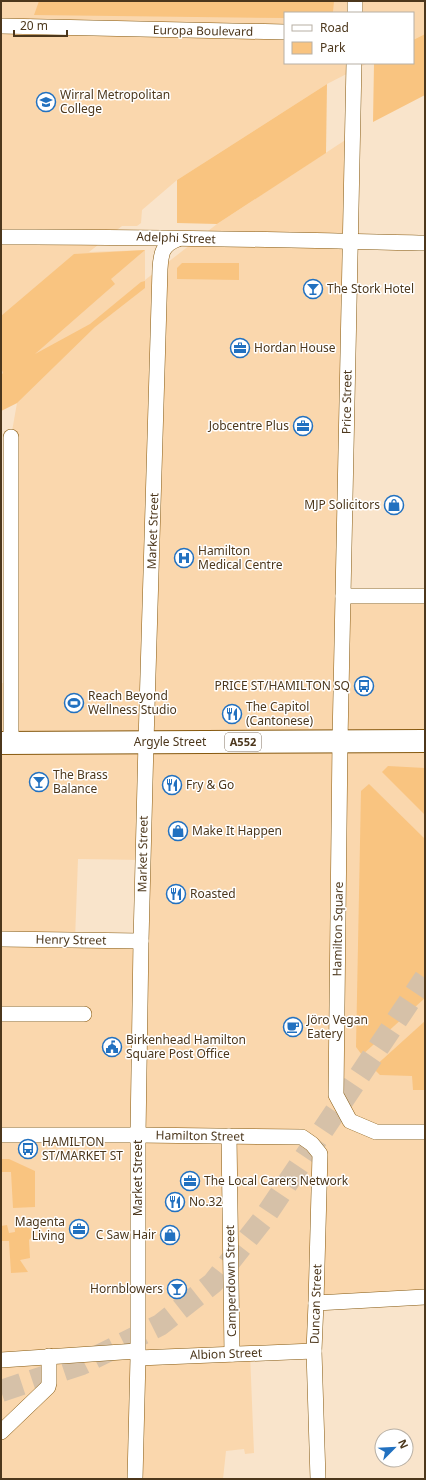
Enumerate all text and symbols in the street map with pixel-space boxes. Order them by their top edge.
scale bar [14,12,67,38]
legend [284,12,414,64]
text: 20 m [20,17,48,34]
text: Road [320,19,349,36]
street label: Europa Boulevard [153,21,253,40]
text: Park [320,39,346,56]
place label: Wirral Metropolitan College [60,86,170,117]
school or university icon: Wirral Metropolitan College [35,91,57,113]
street label: Adelphi Street [136,228,217,247]
bar icon: The Stork Hotel [302,278,324,300]
place label: The Stork Hotel [327,280,414,297]
office icon: Hordan House [229,337,251,359]
place label: Hordan House [254,339,336,356]
street label: Price Street [337,369,356,434]
office icon: Jobcentre Plus [292,415,314,437]
place label: Jobcentre Plus [208,417,289,434]
street label: Market Street [143,492,162,570]
shop icon: MJP Solicitors [383,494,405,516]
place label: MJP Solicitors [304,496,380,513]
place label: Hamilton Medical Centre [198,542,283,573]
hospital icon: Hamilton Medical Centre [173,547,195,569]
bus stop icon: PRICE ST/HAMILTON SQ [353,675,375,697]
place label: PRICE ST/HAMILTON SQ [215,677,350,694]
place label: Reach Beyond Wellness Studio [88,687,177,718]
sports icon: Reach Beyond Wellness Studio [63,692,85,714]
place label: The Capitol (Cantonese) [246,698,314,729]
restaurant icon: The Capitol (Cantonese) [221,703,243,725]
street label: Argyle Street [134,733,207,750]
road number: A552 [225,733,261,751]
place label: The Brass Balance [53,766,108,797]
bar icon: The Brass Balance [28,771,50,793]
restaurant icon: Fry & Go [161,774,183,796]
place label: Fry & Go [186,776,234,793]
street label: Market Street [133,815,152,892]
shop icon: Make It Happen [167,820,189,842]
place label: Make It Happen [192,822,282,839]
street label: Hamilton Square [328,881,347,977]
restaurant icon: Roasted [165,883,187,905]
place label: Roasted [190,885,236,902]
street label: Henry Street [35,930,107,949]
place label: Jöro Vegan Eatery [306,1011,368,1042]
cafe icon: Jöro Vegan Eatery [282,1016,304,1038]
place label: Birkenhead Hamilton Square Post Office [126,1031,246,1062]
public building icon: Birkenhead Hamilton Square Post Office [101,1036,123,1058]
street label: Hamilton Street [156,1126,245,1145]
place label: HAMILTON ST/MARKET ST [42,1133,123,1164]
bus stop icon: HAMILTON ST/MARKET ST [17,1138,39,1160]
street label: Market Street [129,1139,146,1216]
office icon: The Local Carers Network [179,1170,201,1192]
place label: The Local Carers Network [204,1172,349,1189]
restaurant icon: No.32 [164,1191,186,1213]
place label: No.32 [189,1193,222,1210]
place label: Magenta Living [15,1213,65,1244]
office icon: Magenta Living [68,1218,90,1240]
shop icon: C Saw Hair [159,1224,181,1246]
street label: Camperdown Street [221,1224,240,1337]
place label: C Saw Hair [96,1226,156,1243]
street label: Duncan Street [306,1263,325,1344]
bar icon: Hornblowers [166,1278,188,1300]
place label: Hornblowers [90,1280,163,1297]
street label: Albion Street [189,1344,263,1363]
north arrow [374,1428,414,1468]
text: N [395,1437,412,1451]

